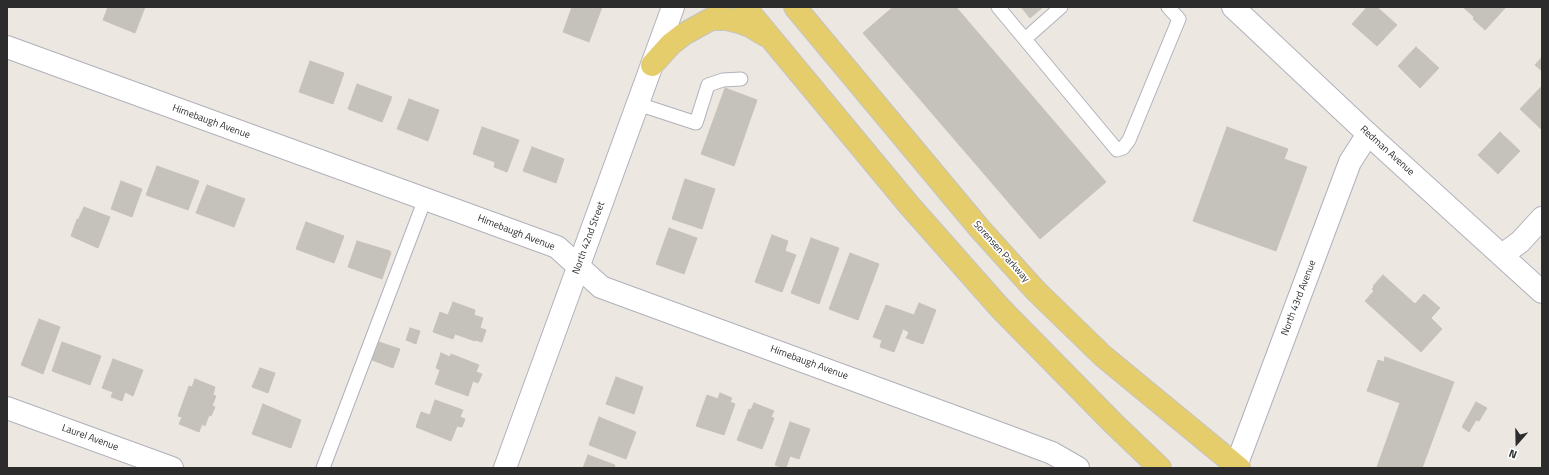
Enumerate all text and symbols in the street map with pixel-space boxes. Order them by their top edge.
street label: Himebaugh Avenue [170,102,252,142]
street label: Redman Avenue [1357,124,1417,178]
street label: North 42nd Street [570,200,608,276]
street label: Himebaugh Avenue [476,213,556,253]
street label: Sorensen Parkway [970,219,1032,285]
street label: North 43rd Avenue [1279,259,1319,337]
street label: Himebaugh Avenue [768,343,850,383]
street label: Laurel Avenue [60,422,120,454]
north arrow [1497,423,1537,463]
text: N [1507,445,1519,463]

